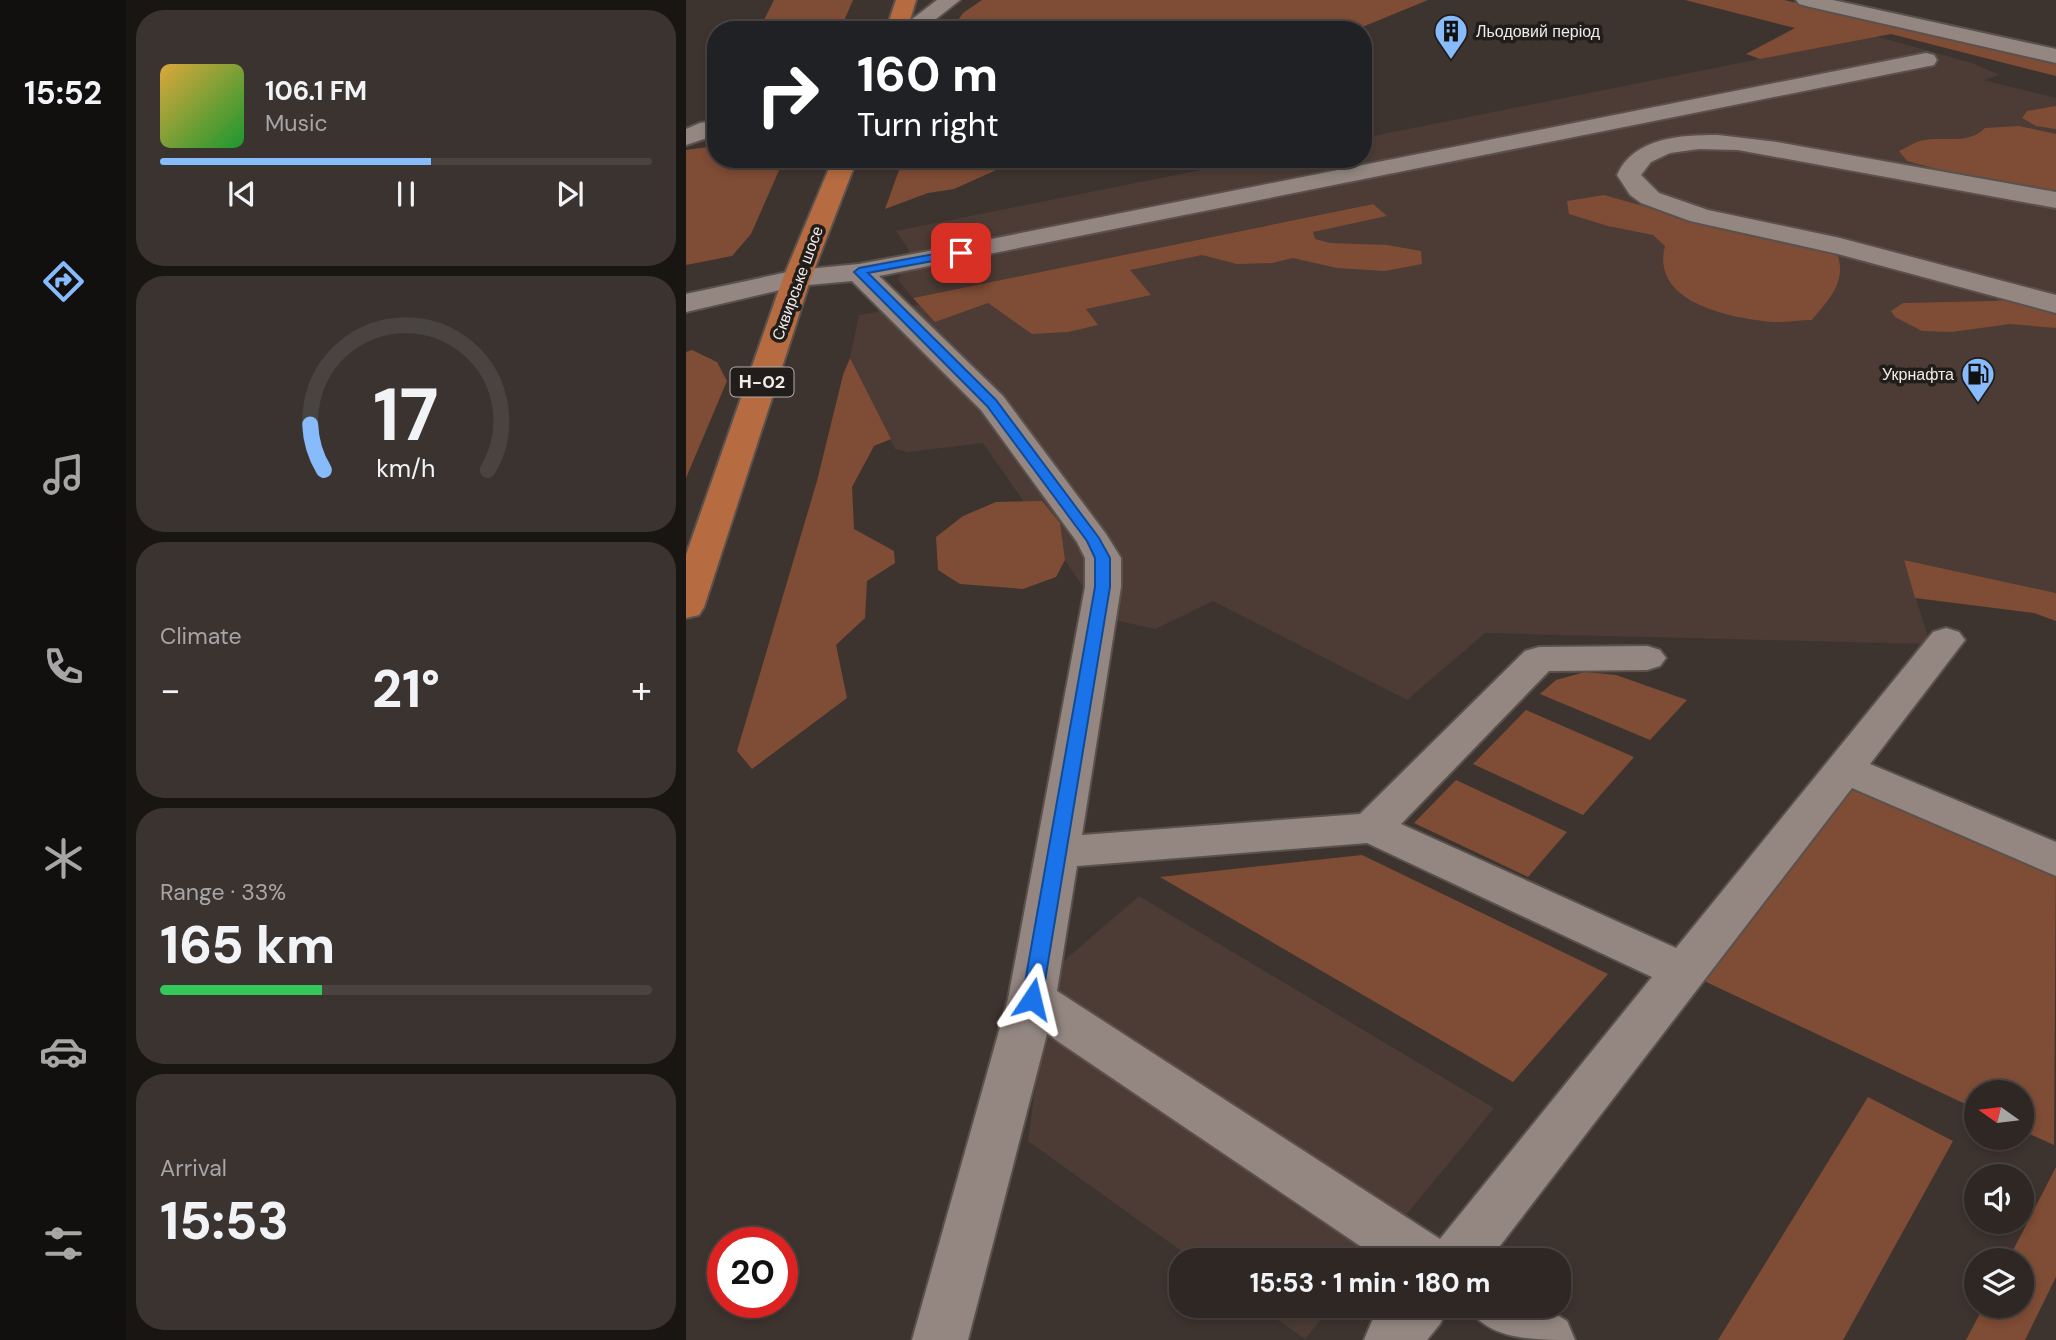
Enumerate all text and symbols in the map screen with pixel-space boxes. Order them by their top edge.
building icon: Льодовий період [1432,12,1470,61]
place label: Льодовий період [1476,21,1601,42]
text: 160 m [857,42,998,106]
icon: right [742,49,833,140]
text: 15:52 [24,72,102,114]
text: 106.1 FM [265,74,367,108]
text: Turn right [857,104,999,146]
text: Music [265,108,328,138]
icon: previous [223,175,261,213]
icon: pause [387,175,425,213]
icon: next [551,175,589,213]
street label: Сквирське шосе [767,223,828,343]
pin [931,223,991,283]
icon: arrive [942,234,980,272]
icon: directions [39,257,88,306]
fuel station icon: Укрнафта [1959,355,1997,404]
place label: Укрнафта [1882,364,1954,385]
text: 17 [373,368,439,463]
road number: Н-02 [730,368,794,396]
icon: music [39,450,88,499]
text: km/h [376,452,436,485]
text: Climate [160,621,242,651]
icon: phone [39,642,88,691]
text: 21° [372,655,440,723]
text: − [160,665,181,715]
text: + [631,665,652,715]
icon: climate [39,834,88,883]
text: Range · 33% [160,877,286,907]
text: 165 km [160,911,335,979]
position arrow [995,962,1069,1036]
icon: car [39,1027,88,1076]
north arrow [1964,1080,2034,1150]
map controls [1964,1080,2034,1318]
text: Arrival [160,1153,227,1183]
button: sound [1964,1164,2034,1234]
text: 15:53 [160,1187,289,1255]
icon: filters [39,1219,88,1268]
speed limit sign: 20 [707,1227,798,1318]
button: layers [1964,1248,2034,1318]
text: 15:53 · 1 min · 180 m [1250,1266,1490,1300]

